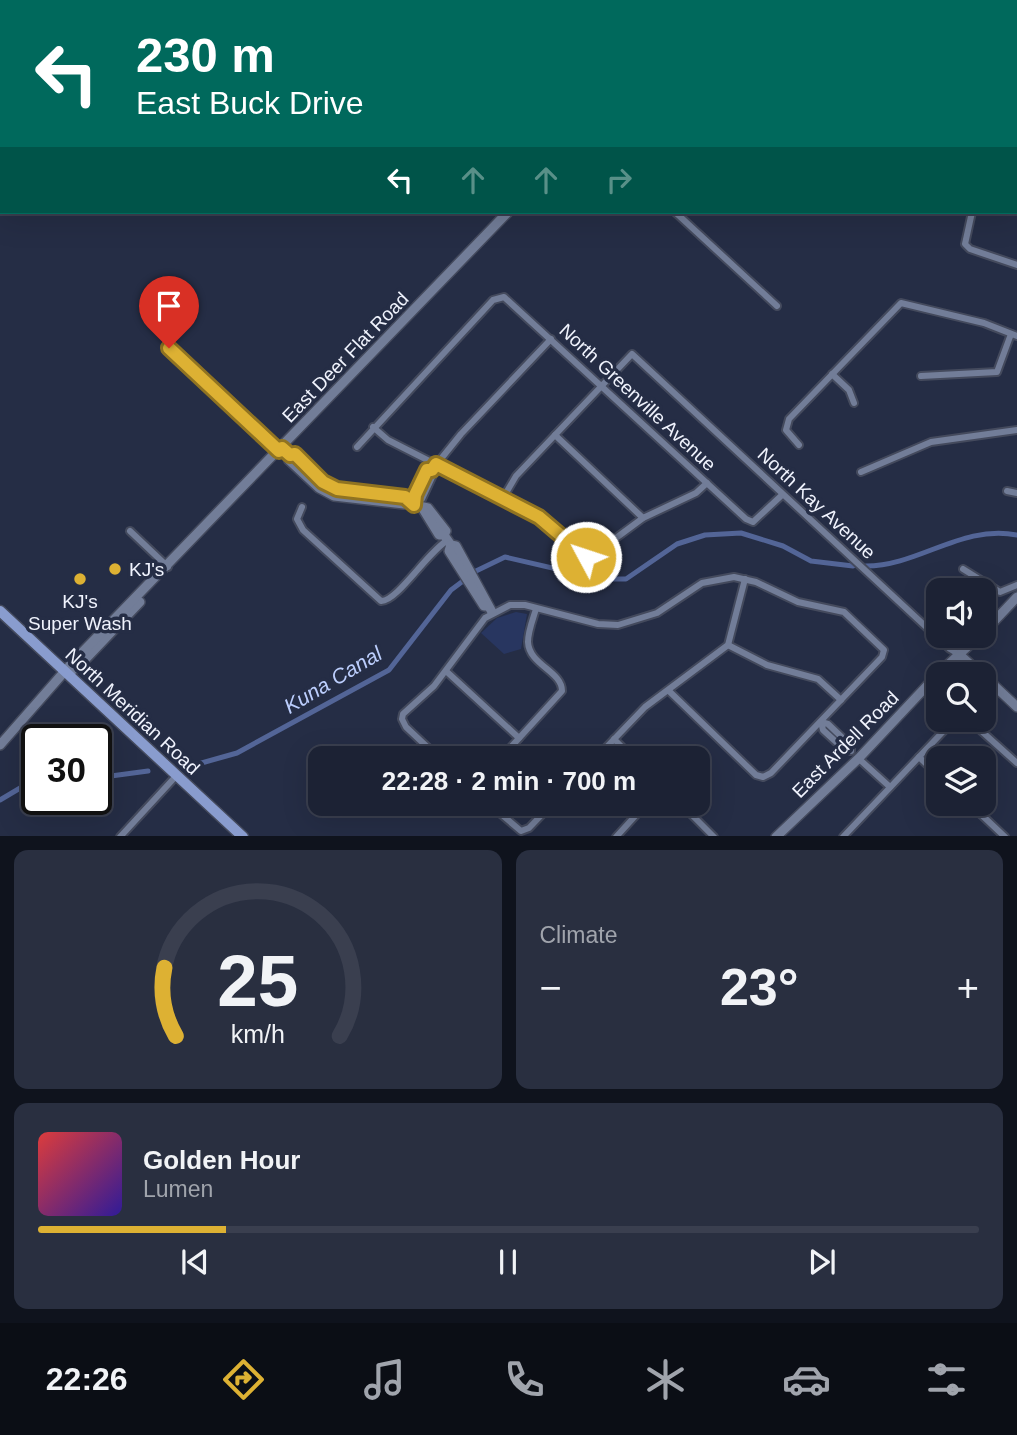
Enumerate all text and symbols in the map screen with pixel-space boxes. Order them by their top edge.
icon: left [21,28,112,119]
text: 230 m [136,28,275,82]
text: East Buck Drive [136,85,364,121]
icon: left [381,161,419,199]
icon: ahead [454,161,492,199]
icon: ahead [527,161,565,199]
icon: right [600,161,638,199]
pin [139,276,199,348]
icon: arrive [150,287,188,325]
street label: East Deer Flat Road [278,288,413,427]
street label: North Greenville Avenue [555,320,720,475]
street label: North Kay Avenue [754,444,880,563]
position arrow [549,520,623,594]
place label: KJ's [129,559,164,580]
marker: KJ's [107,561,123,577]
marker: KJ's Super Wash [72,571,88,587]
map controls [926,578,996,816]
button: sound [926,578,996,648]
place label: KJ's Super Wash [28,591,132,634]
water label: Kuna Canal [280,641,387,718]
street label: North Meridian Road [61,644,204,779]
button: search [926,662,996,732]
street label: East Ardell Road [788,687,903,802]
speed limit sign: 30 [21,724,112,815]
button: layers [926,746,996,816]
text: 22:28 · 2 min · 700 m [382,766,636,796]
text: Climate [540,922,617,948]
text: 25 [217,940,298,1021]
text: 23° [720,958,799,1016]
text: − [540,967,562,1009]
text: + [957,967,979,1009]
text: km/h [231,1019,285,1047]
text: Golden Hour [143,1145,300,1175]
text: Lumen [143,1176,213,1202]
icon: previous [176,1243,214,1281]
icon: pause [489,1243,527,1281]
icon: next [803,1243,841,1281]
icon: directions [219,1355,268,1404]
icon: music [360,1355,409,1404]
icon: phone [500,1355,549,1404]
icon: climate [641,1355,690,1404]
icon: car [782,1355,831,1404]
icon: filters [922,1355,971,1404]
text: 22:26 [46,1361,128,1397]

